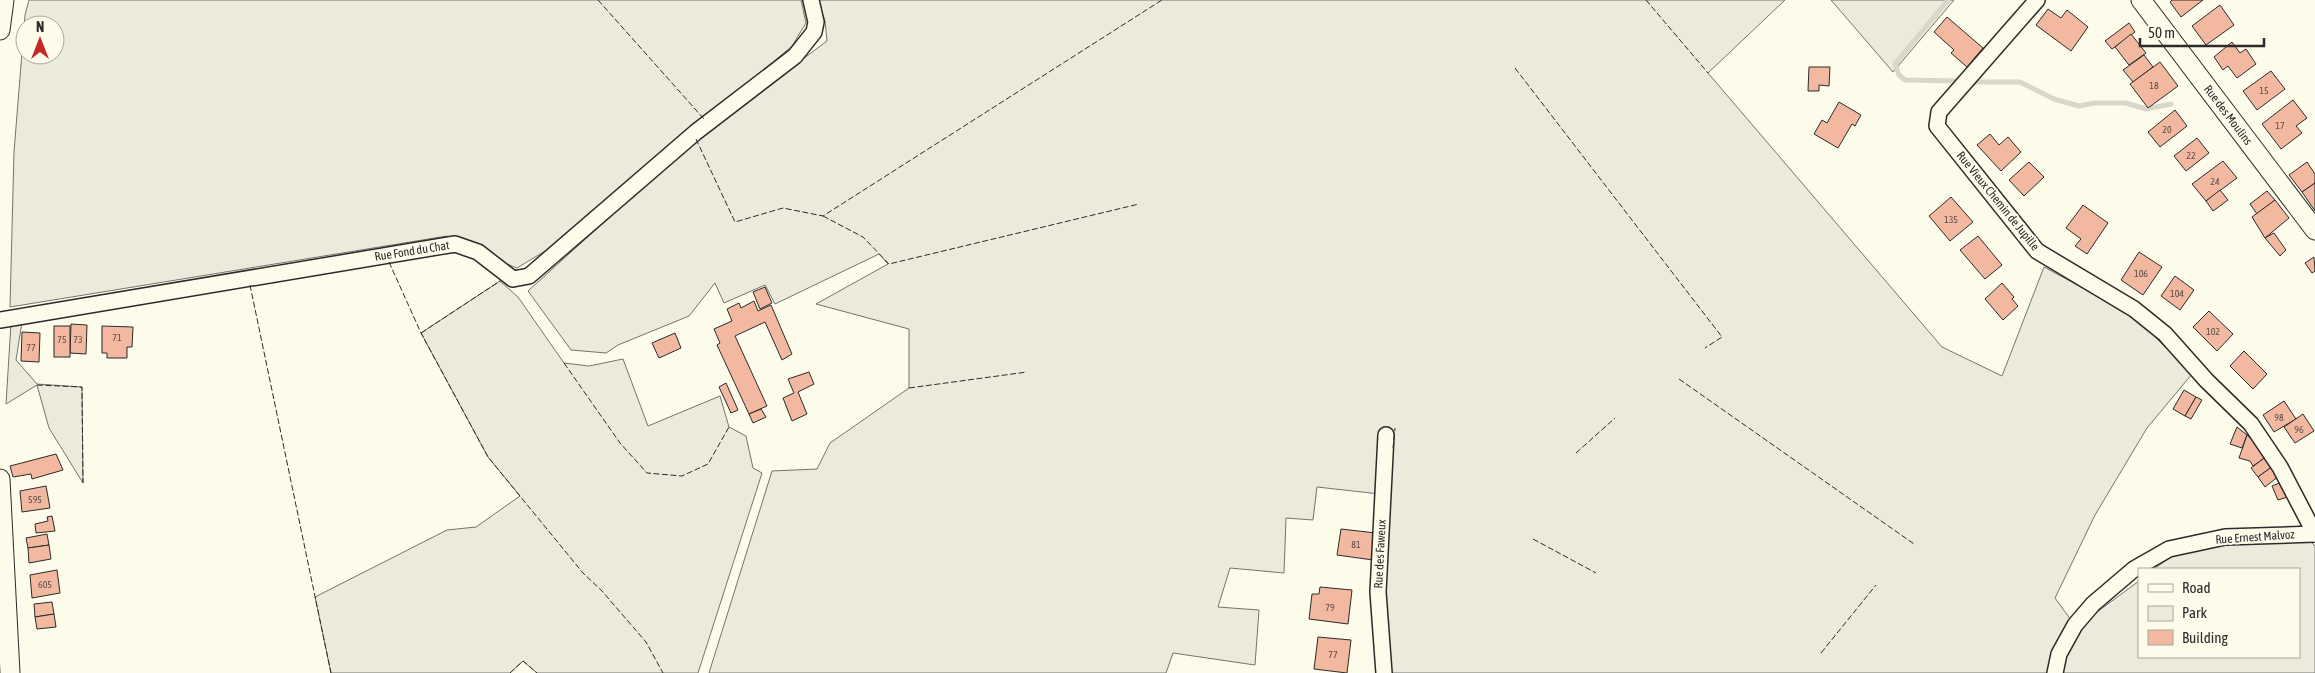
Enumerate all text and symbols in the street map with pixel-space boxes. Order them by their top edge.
north arrow [15,15,65,65]
scale bar [2140,15,2264,47]
text: N [36,19,44,35]
text: 50 m [2148,24,2175,41]
house number: 18 [2149,80,2159,91]
street label: Rue des Moulins [2201,82,2255,148]
house number: 15 [2259,85,2269,96]
house number: 17 [2275,120,2285,131]
house number: 20 [2162,124,2172,135]
street label: Rue Vieux Chemin de Jupille [1954,149,2042,253]
house number: 22 [2186,150,2196,161]
house number: 24 [2210,176,2220,187]
house number: 135 [1944,214,1958,225]
street label: Rue Fond du Chat [374,238,451,264]
house number: 106 [2134,268,2148,279]
house number: 104 [2170,288,2184,299]
house number: 102 [2206,326,2220,337]
house number: 71 [112,332,122,343]
house number: 75 [57,334,67,345]
house number: 73 [73,334,83,345]
house number: 77 [26,342,36,353]
house number: 98 [2274,412,2284,423]
house number: 96 [2294,424,2304,435]
house number: 595 [28,494,42,505]
street label: Rue des Faweux [1371,519,1389,589]
street label: Rue Ernest Malvoz [2215,527,2296,547]
house number: 81 [1351,539,1361,550]
legend [2138,568,2300,658]
house number: 605 [38,579,52,590]
text: Road [2182,579,2211,596]
house number: 79 [1325,602,1335,613]
text: Park [2182,604,2207,621]
text: Building [2182,629,2228,646]
house number: 77 [1328,649,1338,660]

